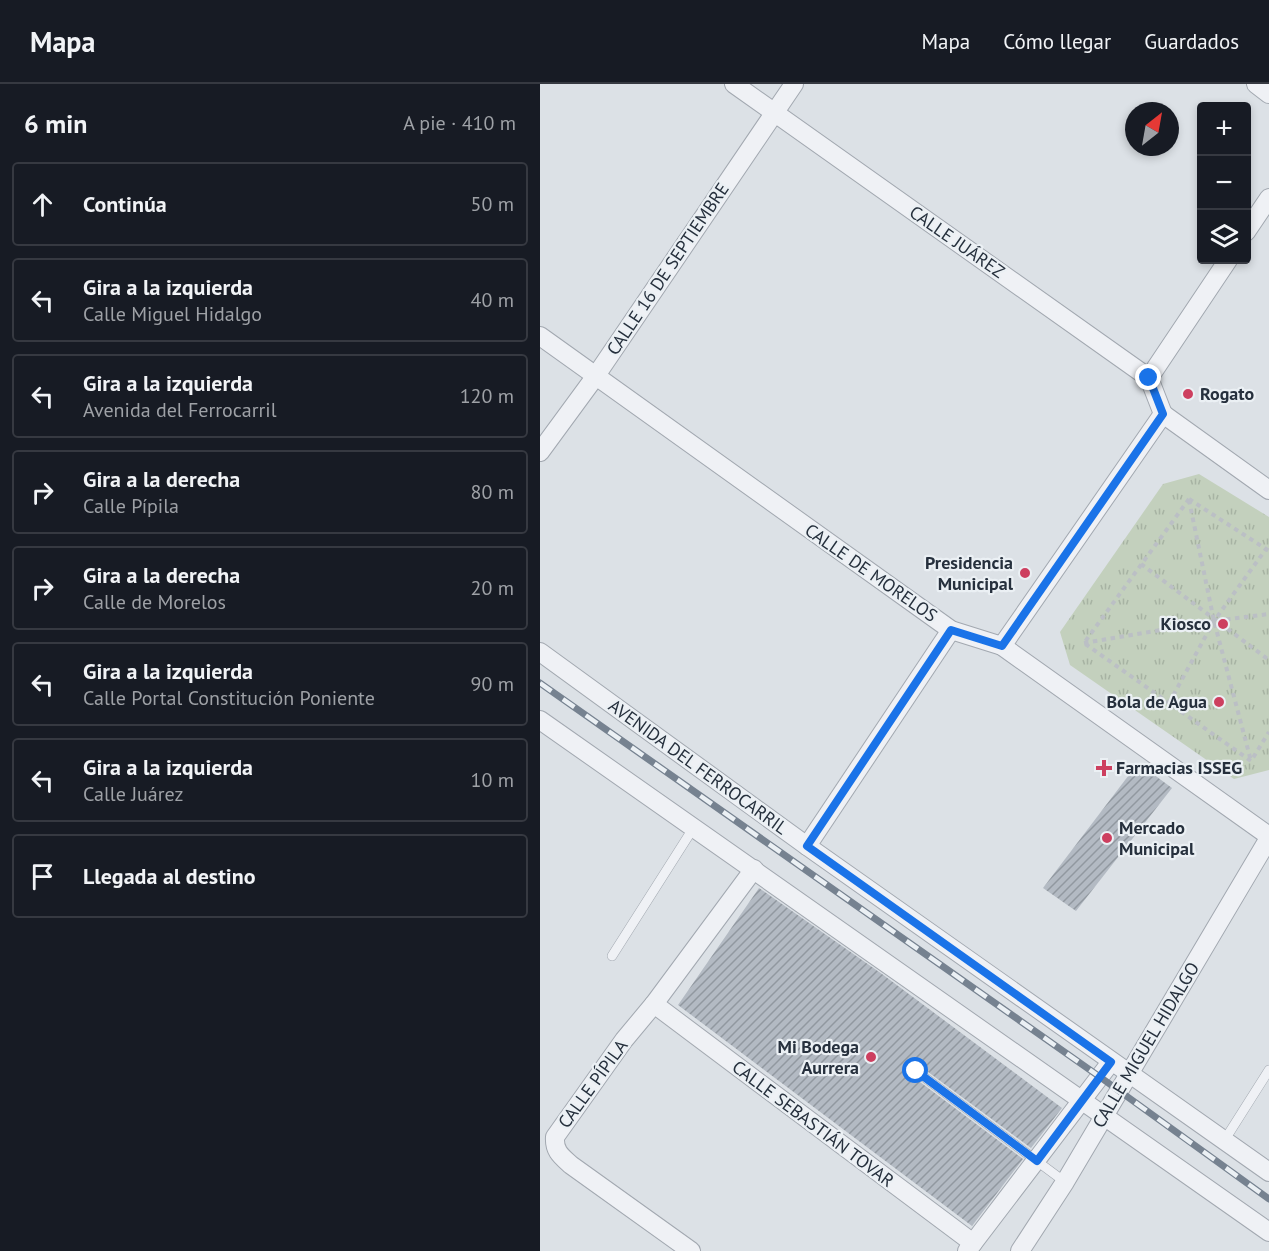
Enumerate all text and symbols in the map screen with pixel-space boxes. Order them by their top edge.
text: Mapa [30,23,95,60]
text: Mapa [921,28,970,55]
text: Cómo llegar [1003,28,1111,55]
text: Guardados [1144,28,1239,55]
north arrow [1125,102,1179,156]
map controls [1197,102,1251,264]
button: + [1197,102,1251,156]
text: 6 min [24,107,87,140]
text: A pie · 410 m [403,110,516,136]
button: − [1197,156,1251,210]
street label: CALLE 16 DE SEPTIEMBRE [601,178,734,359]
icon: ahead [26,188,59,221]
text: Continúa [83,190,167,218]
text: 50 m [471,191,514,217]
street label: CALLE JUÁREZ [905,200,1010,283]
button: layers [1197,210,1251,264]
text: Gira a la izquierda [83,273,253,301]
icon: left [26,284,59,317]
text: 40 m [471,287,514,313]
text: Calle Miguel Hidalgo [83,301,262,327]
route end [1135,364,1161,390]
text: Gira a la izquierda [83,369,253,397]
icon: left [26,380,59,413]
place label: Rogato [1200,382,1254,405]
text: 120 m [460,383,514,409]
marker: Rogato [1181,387,1195,401]
text: Avenida del Ferrocarril [83,397,277,423]
text: Gira a la derecha [83,465,240,493]
icon: right [26,476,59,509]
text: 80 m [471,479,514,505]
text: Calle Pípila [83,493,179,519]
street label: CALLE DE MORELOS [801,518,942,627]
place label: Presidencia Municipal [925,551,1014,595]
text: Gira a la derecha [83,561,240,589]
marker: Presidencia Municipal [1018,566,1032,580]
icon: right [26,572,59,605]
text: 20 m [471,575,514,601]
text: Calle de Morelos [83,589,226,615]
place label: Kiosco [1161,612,1211,635]
marker: Kiosco [1216,617,1230,631]
text: Gira a la izquierda [83,657,253,685]
icon: left [26,668,59,701]
text: 90 m [471,671,514,697]
text: Calle Portal Constitución Poniente [83,685,375,711]
place label: Bola de Agua [1106,690,1207,713]
street label: AVENIDA DEL FERROCARRIL [604,694,792,839]
marker: Bola de Agua [1212,695,1226,709]
text: Gira a la izquierda [83,753,253,781]
place label: Farmacias ISSEG [1116,756,1242,779]
marker: Farmacias ISSEG [1097,761,1111,775]
icon: left [26,764,59,797]
text: 10 m [471,767,514,793]
text: Calle Juárez [83,781,183,807]
place label: Mercado Municipal [1119,816,1195,860]
marker: Mercado Municipal [1100,831,1114,845]
icon: arrive [26,860,59,893]
text: Llegada al destino [83,862,256,890]
street label: CALLE MIGUEL HIDALGO [1087,958,1204,1132]
street label: CALLE PÍPILA [553,1035,633,1133]
place label: Mi Bodega Aurrera [778,1035,859,1079]
marker: Mi Bodega Aurrera [864,1050,878,1064]
street label: CALLE SEBASTIÁN TOVAR [728,1055,899,1192]
route start [902,1057,928,1083]

